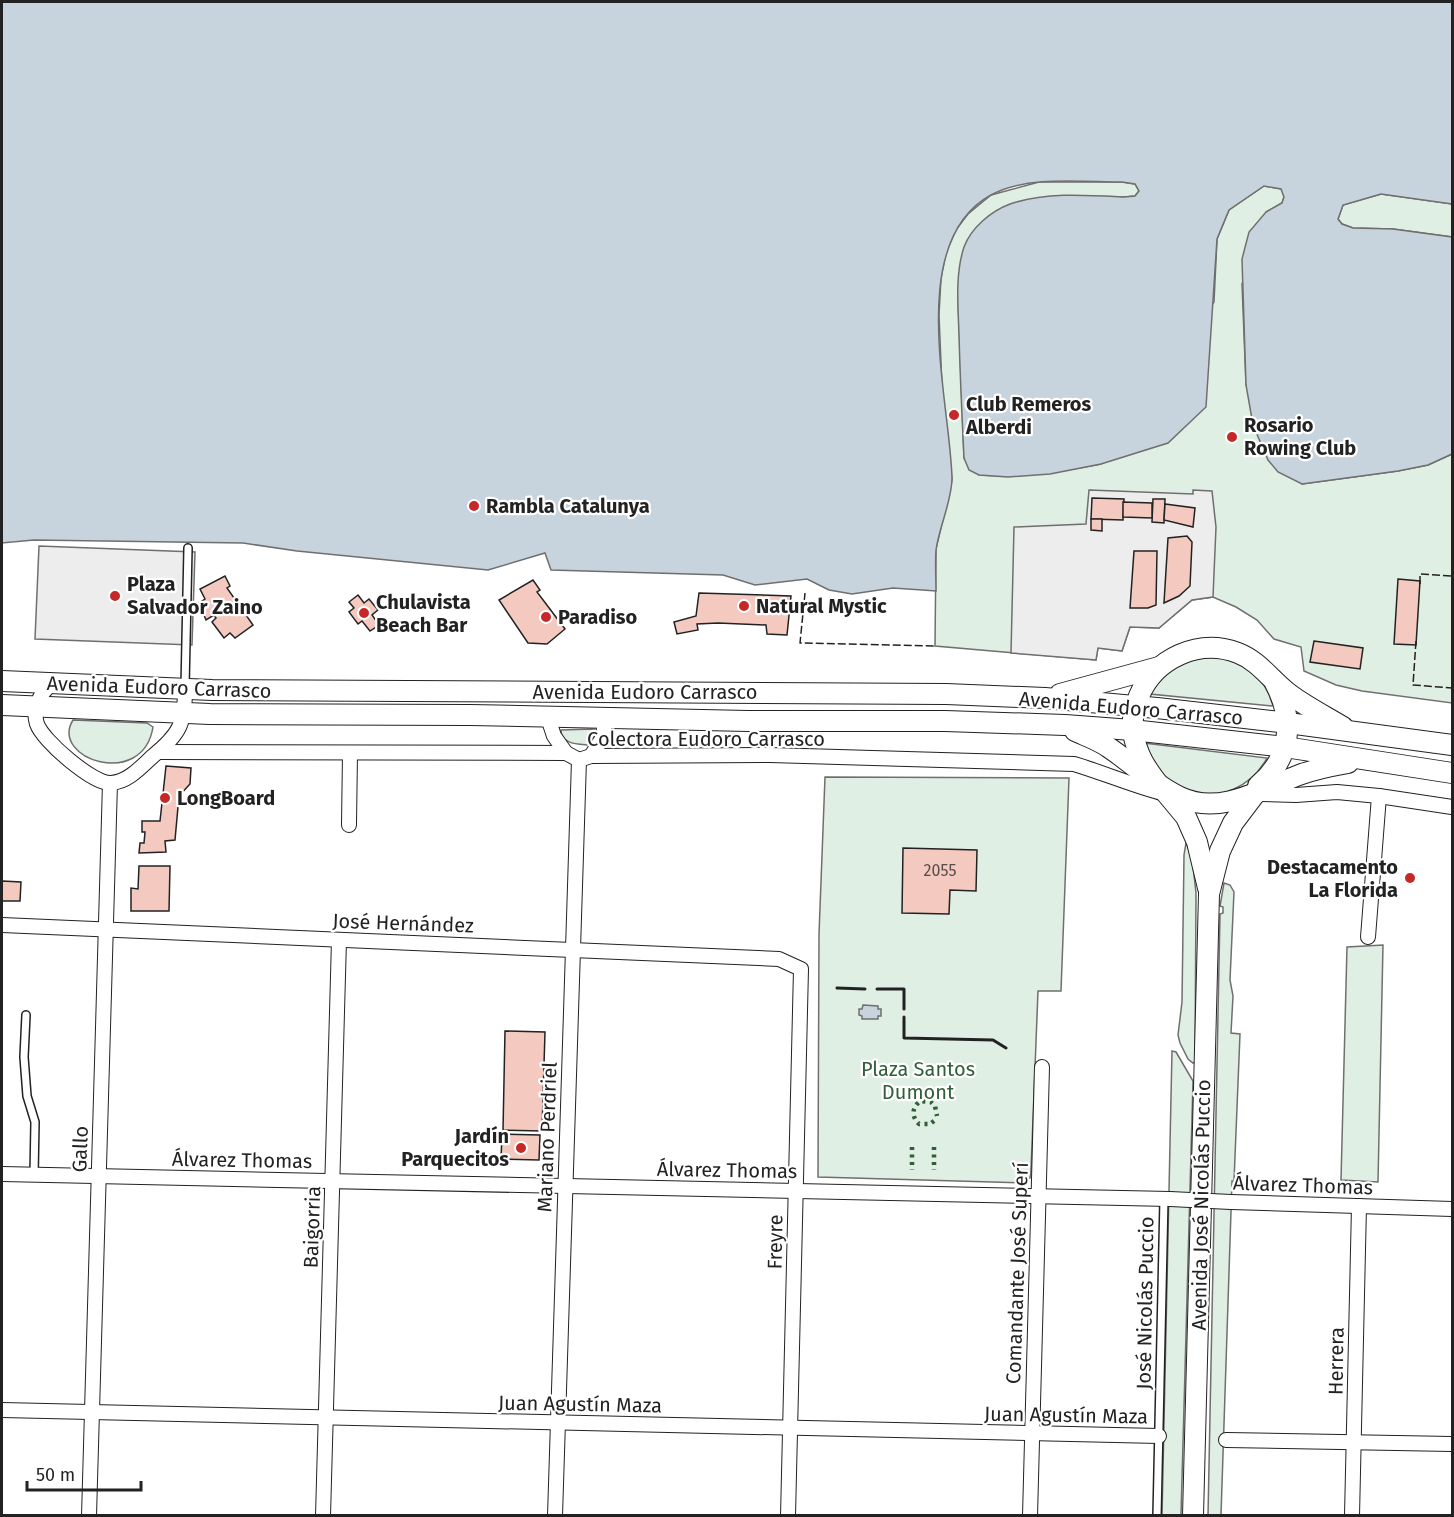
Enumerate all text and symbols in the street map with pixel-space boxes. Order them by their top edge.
place label: Club Remeros Alberdi [965,392,1091,439]
marker: Club Remeros Alberdi [947,408,961,422]
place label: Rosario Rowing Club [1244,413,1356,460]
marker: Rosario Rowing Club [1225,430,1239,444]
place label: Rambla Catalunya [486,494,650,518]
marker: Rambla Catalunya [467,499,481,513]
place label: Plaza Salvador Zaino [127,572,263,619]
marker: Plaza Salvador Zaino [108,589,122,603]
place label: Chulavista Beach Bar [376,590,471,637]
place label: Natural Mystic [756,594,887,618]
marker: Natural Mystic [737,599,751,613]
place label: Paradiso [558,605,637,629]
marker: Chulavista Beach Bar [357,606,371,620]
marker: Paradiso [539,610,553,624]
street label: Avenida Eudoro Carrasco [46,671,272,703]
street label: Avenida Eudoro Carrasco [533,680,757,704]
street label: Avenida Eudoro Carrasco [1018,686,1244,730]
street label: Colectora Eudoro Carrasco [587,727,825,751]
place label: LongBoard [177,786,275,810]
marker: LongBoard [158,791,172,805]
place label: Destacamento La Florida [1267,855,1398,902]
house number: 2055 [924,861,956,880]
marker: Destacamento La Florida [1403,871,1417,885]
street label: José Hernández [332,909,474,937]
park label: Plaza Santos Dumont [861,1057,975,1104]
street label: Mariano Perdriel [532,1061,562,1213]
street label: Avenida José Nicolás Puccio [1187,1079,1215,1331]
place label: Jardín Parquecitos [401,1124,509,1171]
street label: Gallo [67,1125,93,1173]
marker: Jardín Parquecitos [514,1141,528,1155]
street label: Álvarez Thomas [172,1147,312,1173]
street label: Álvarez Thomas [657,1157,797,1183]
street label: Comandante José Superí [1001,1161,1033,1384]
street label: Álvarez Thomas [1232,1171,1374,1199]
street label: Baigorria [299,1185,325,1269]
street label: Freyre [763,1214,787,1270]
street label: José Nicolás Puccio [1131,1216,1159,1390]
street label: Herrera [1323,1327,1349,1395]
street label: Juan Agustín Maza [498,1391,662,1417]
street label: Juan Agustín Maza [984,1402,1148,1428]
scale bar [27,1454,141,1492]
text: 50 m [36,1464,75,1486]

